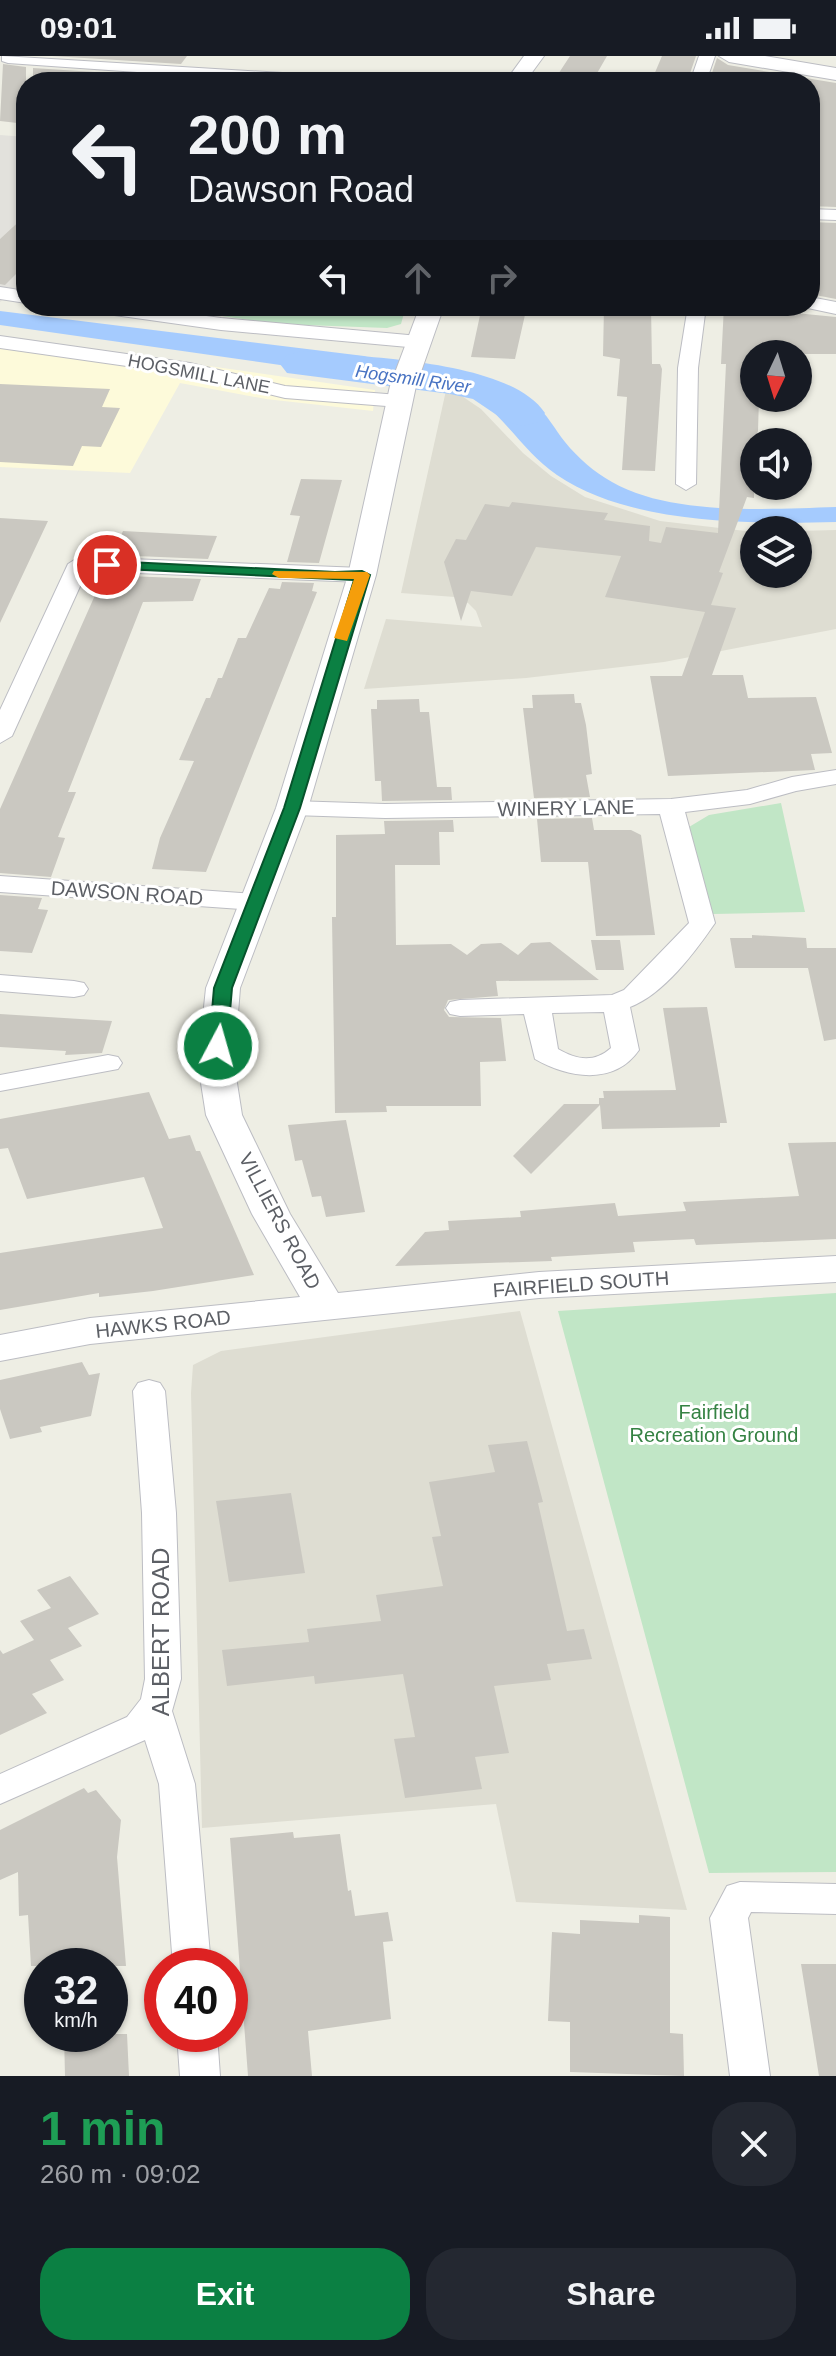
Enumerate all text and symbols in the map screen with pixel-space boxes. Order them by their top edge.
text: 09:01 [40,11,117,44]
text: 200 m [188,103,347,166]
icon: left [56,104,160,208]
text: Dawson Road [188,169,414,210]
icon: left [312,256,356,300]
icon: ahead [396,256,440,300]
icon: right [480,256,524,300]
north arrow [740,340,812,412]
map controls [740,340,812,588]
street label: HOGSMILL LANE [126,350,272,398]
water label: Hogsmill River [354,361,473,397]
button: sound [740,428,812,500]
button: layers [740,516,812,588]
pin [73,531,141,599]
icon: arrive [85,543,129,587]
street label: WINERY LANE [497,796,635,820]
street label: DAWSON ROAD [50,877,204,909]
position arrow [176,1004,260,1088]
street label: VILLIERS ROAD [235,1149,325,1293]
street label: FAIRFIELD SOUTH [492,1267,670,1301]
street label: HAWKS ROAD [94,1306,232,1342]
park label: Fairfield Recreation Ground [630,1401,798,1446]
street label: ALBERT ROAD [147,1548,174,1716]
speed limit sign: 40 [144,1948,248,2052]
text: 32 [54,1968,98,2012]
text: km/h [54,2009,98,2031]
text: 1 min [40,2102,165,2155]
button: close [712,2102,796,2186]
text: 260 m · 09:02 [40,2159,200,2189]
button: Exit [40,2248,410,2340]
button: Share [426,2248,796,2340]

